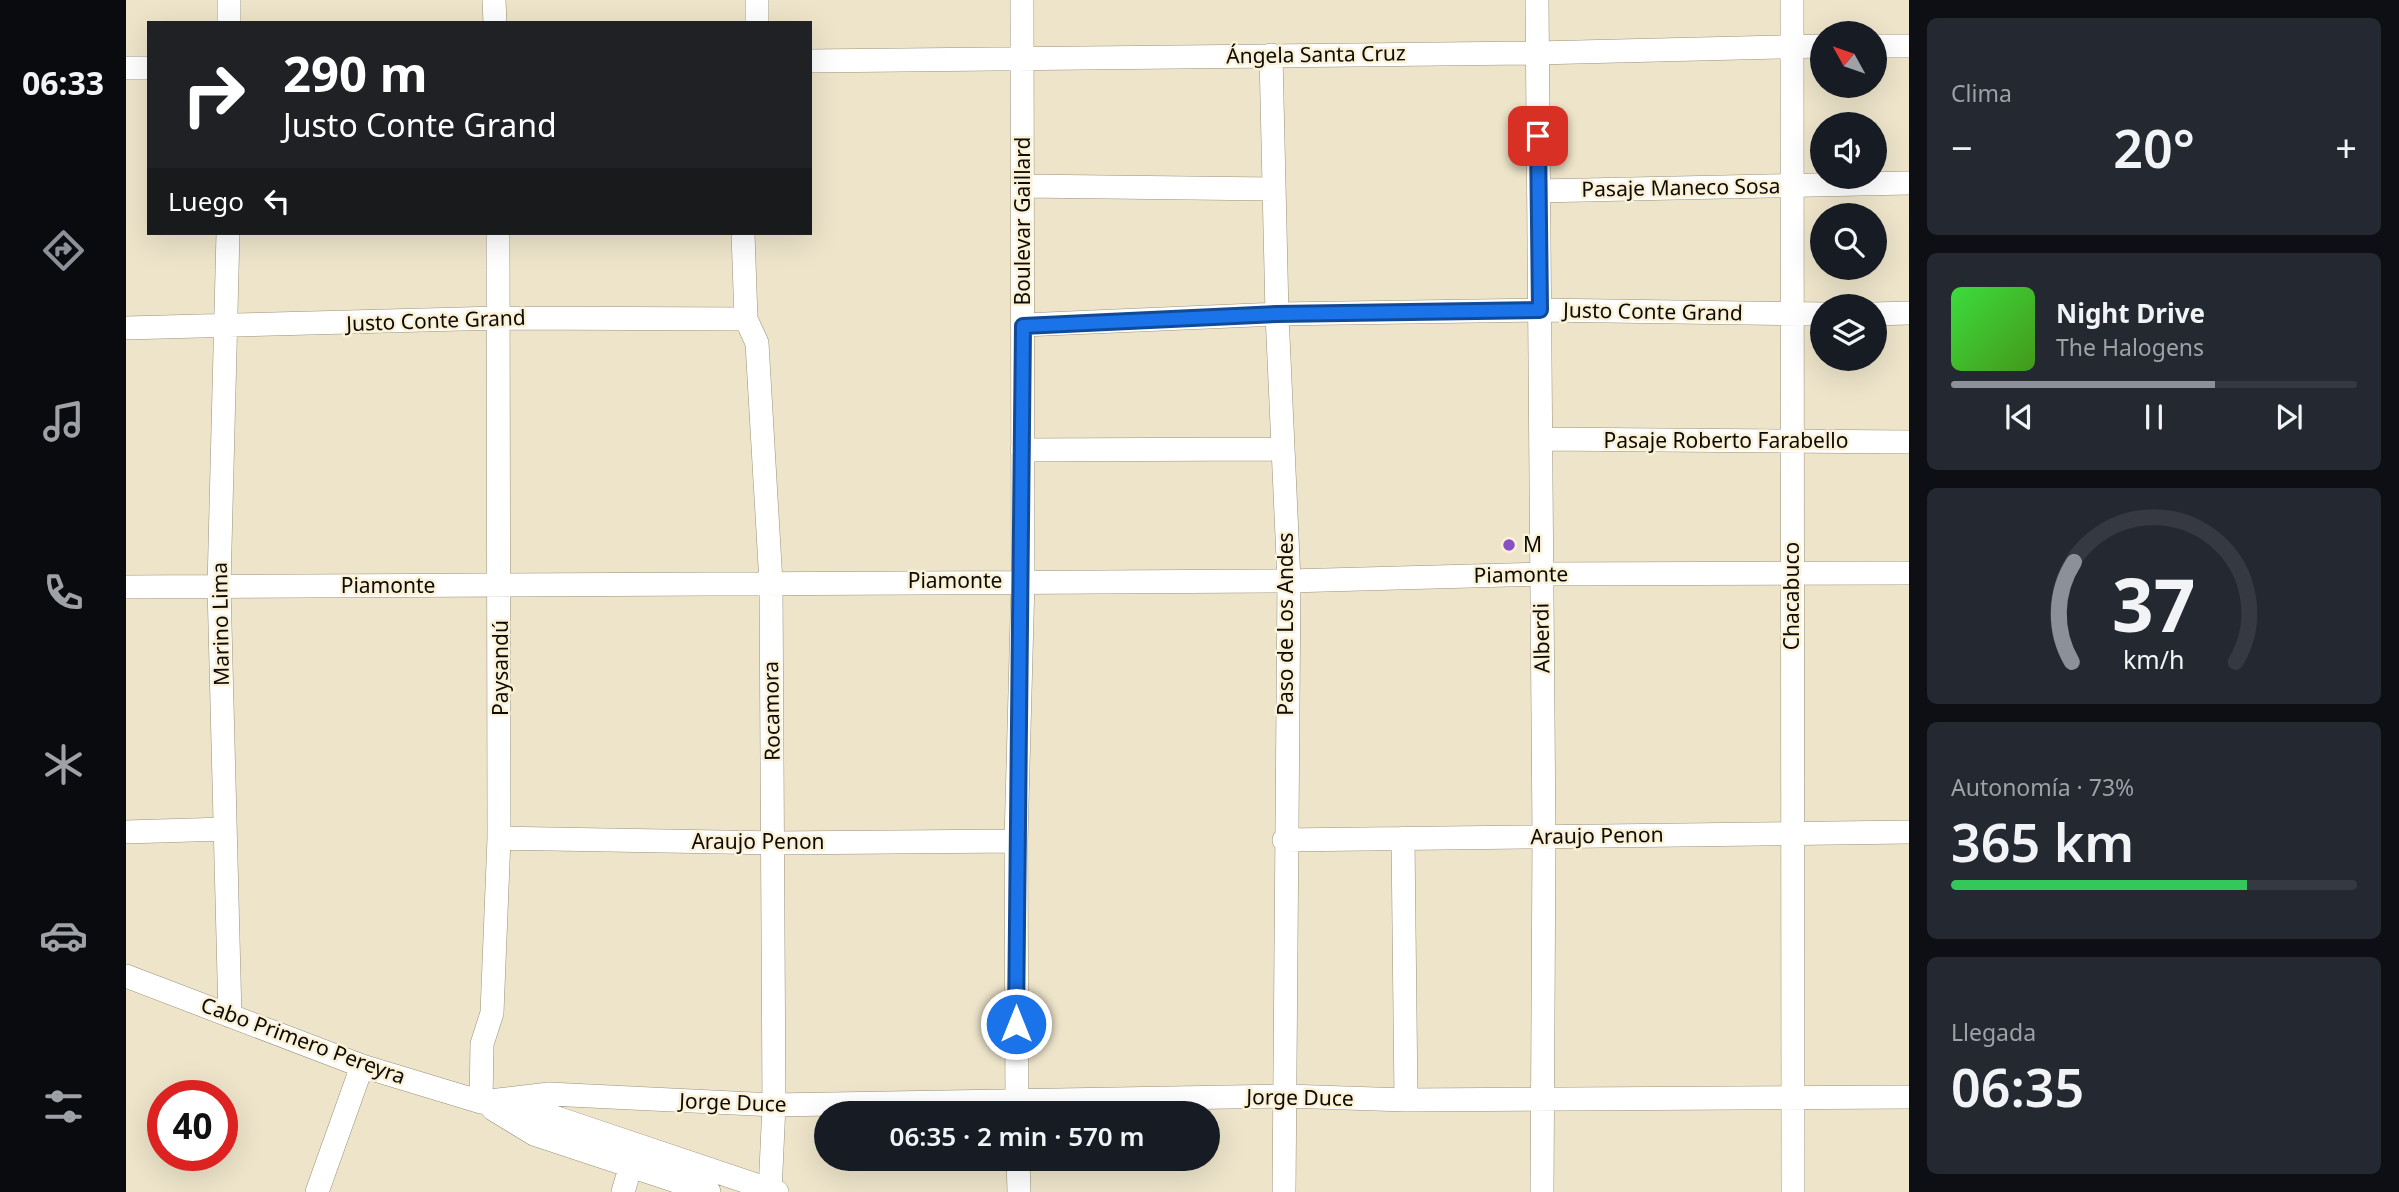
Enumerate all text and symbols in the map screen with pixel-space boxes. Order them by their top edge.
north arrow [1810,21,1886,98]
map controls [1810,21,1887,371]
street label: Ángela Santa Cruz [1226,38,1406,70]
text: 290 m [283,40,428,106]
icon: right [168,49,259,140]
text: 06:33 [22,61,104,104]
text: Clima [1951,77,2012,109]
text: Justo Conte Grand [283,103,557,146]
pin [1508,106,1568,166]
button: sound [1810,112,1887,189]
text: 20° [2113,112,2195,183]
icon: arrive [1519,117,1557,155]
text: − [1951,121,1973,173]
text: + [2335,121,2357,173]
street label: Boulevar Gaillard [1008,136,1036,306]
street label: Pasaje Maneco Sosa [1581,171,1781,203]
icon: left [258,182,296,220]
text: Luego [168,183,244,219]
button: search [1810,203,1887,280]
icon: directions [39,226,88,275]
button: layers [1810,294,1887,371]
street label: Justo Conte Grand [1561,295,1743,327]
text: Night Drive [2056,295,2205,331]
street label: Justo Conte Grand [344,303,526,337]
text: The Halogens [2056,331,2204,363]
icon: music [39,397,88,446]
icon: previous [2000,398,2038,436]
icon: pause [2135,398,2173,436]
icon: next [2270,398,2308,436]
street label: Pasaje Roberto Farabello [1603,426,1849,454]
place label: M [1523,530,1542,558]
street label: Paso de Los Andes [1271,532,1299,716]
marker: M [1501,537,1517,553]
street label: Chacabuco [1777,542,1805,650]
text: 37 [2112,554,2196,653]
street label: Piamonte [1473,559,1569,589]
street label: Marino Lima [205,562,235,686]
street label: Piamonte [908,566,1002,594]
icon: phone [39,568,88,617]
street label: Piamonte [341,571,435,599]
street label: Alberdi [1526,603,1556,673]
street label: Paysandú [486,620,514,716]
text: km/h [2123,642,2185,676]
street label: Rocamora [756,661,786,761]
icon: climate [39,740,88,789]
text: Autonomía · 73% [1951,771,2134,803]
text: 365 km [1951,806,2134,877]
street label: Araujo Penon [1530,820,1664,850]
street label: Araujo Penon [691,827,825,855]
icon: car [39,911,88,960]
position arrow [979,987,1053,1061]
street label: Cabo Primero Pereyra [197,990,410,1090]
text: Llegada [1951,1016,2036,1048]
text: 06:35 [1951,1051,2084,1122]
speed limit sign: 40 [147,1080,238,1171]
icon: filters [39,1082,88,1131]
street label: Jorge Duce [1244,1082,1354,1112]
street label: Jorge Duce [677,1086,787,1118]
text: 06:35 · 2 min · 570 m [890,1118,1144,1154]

